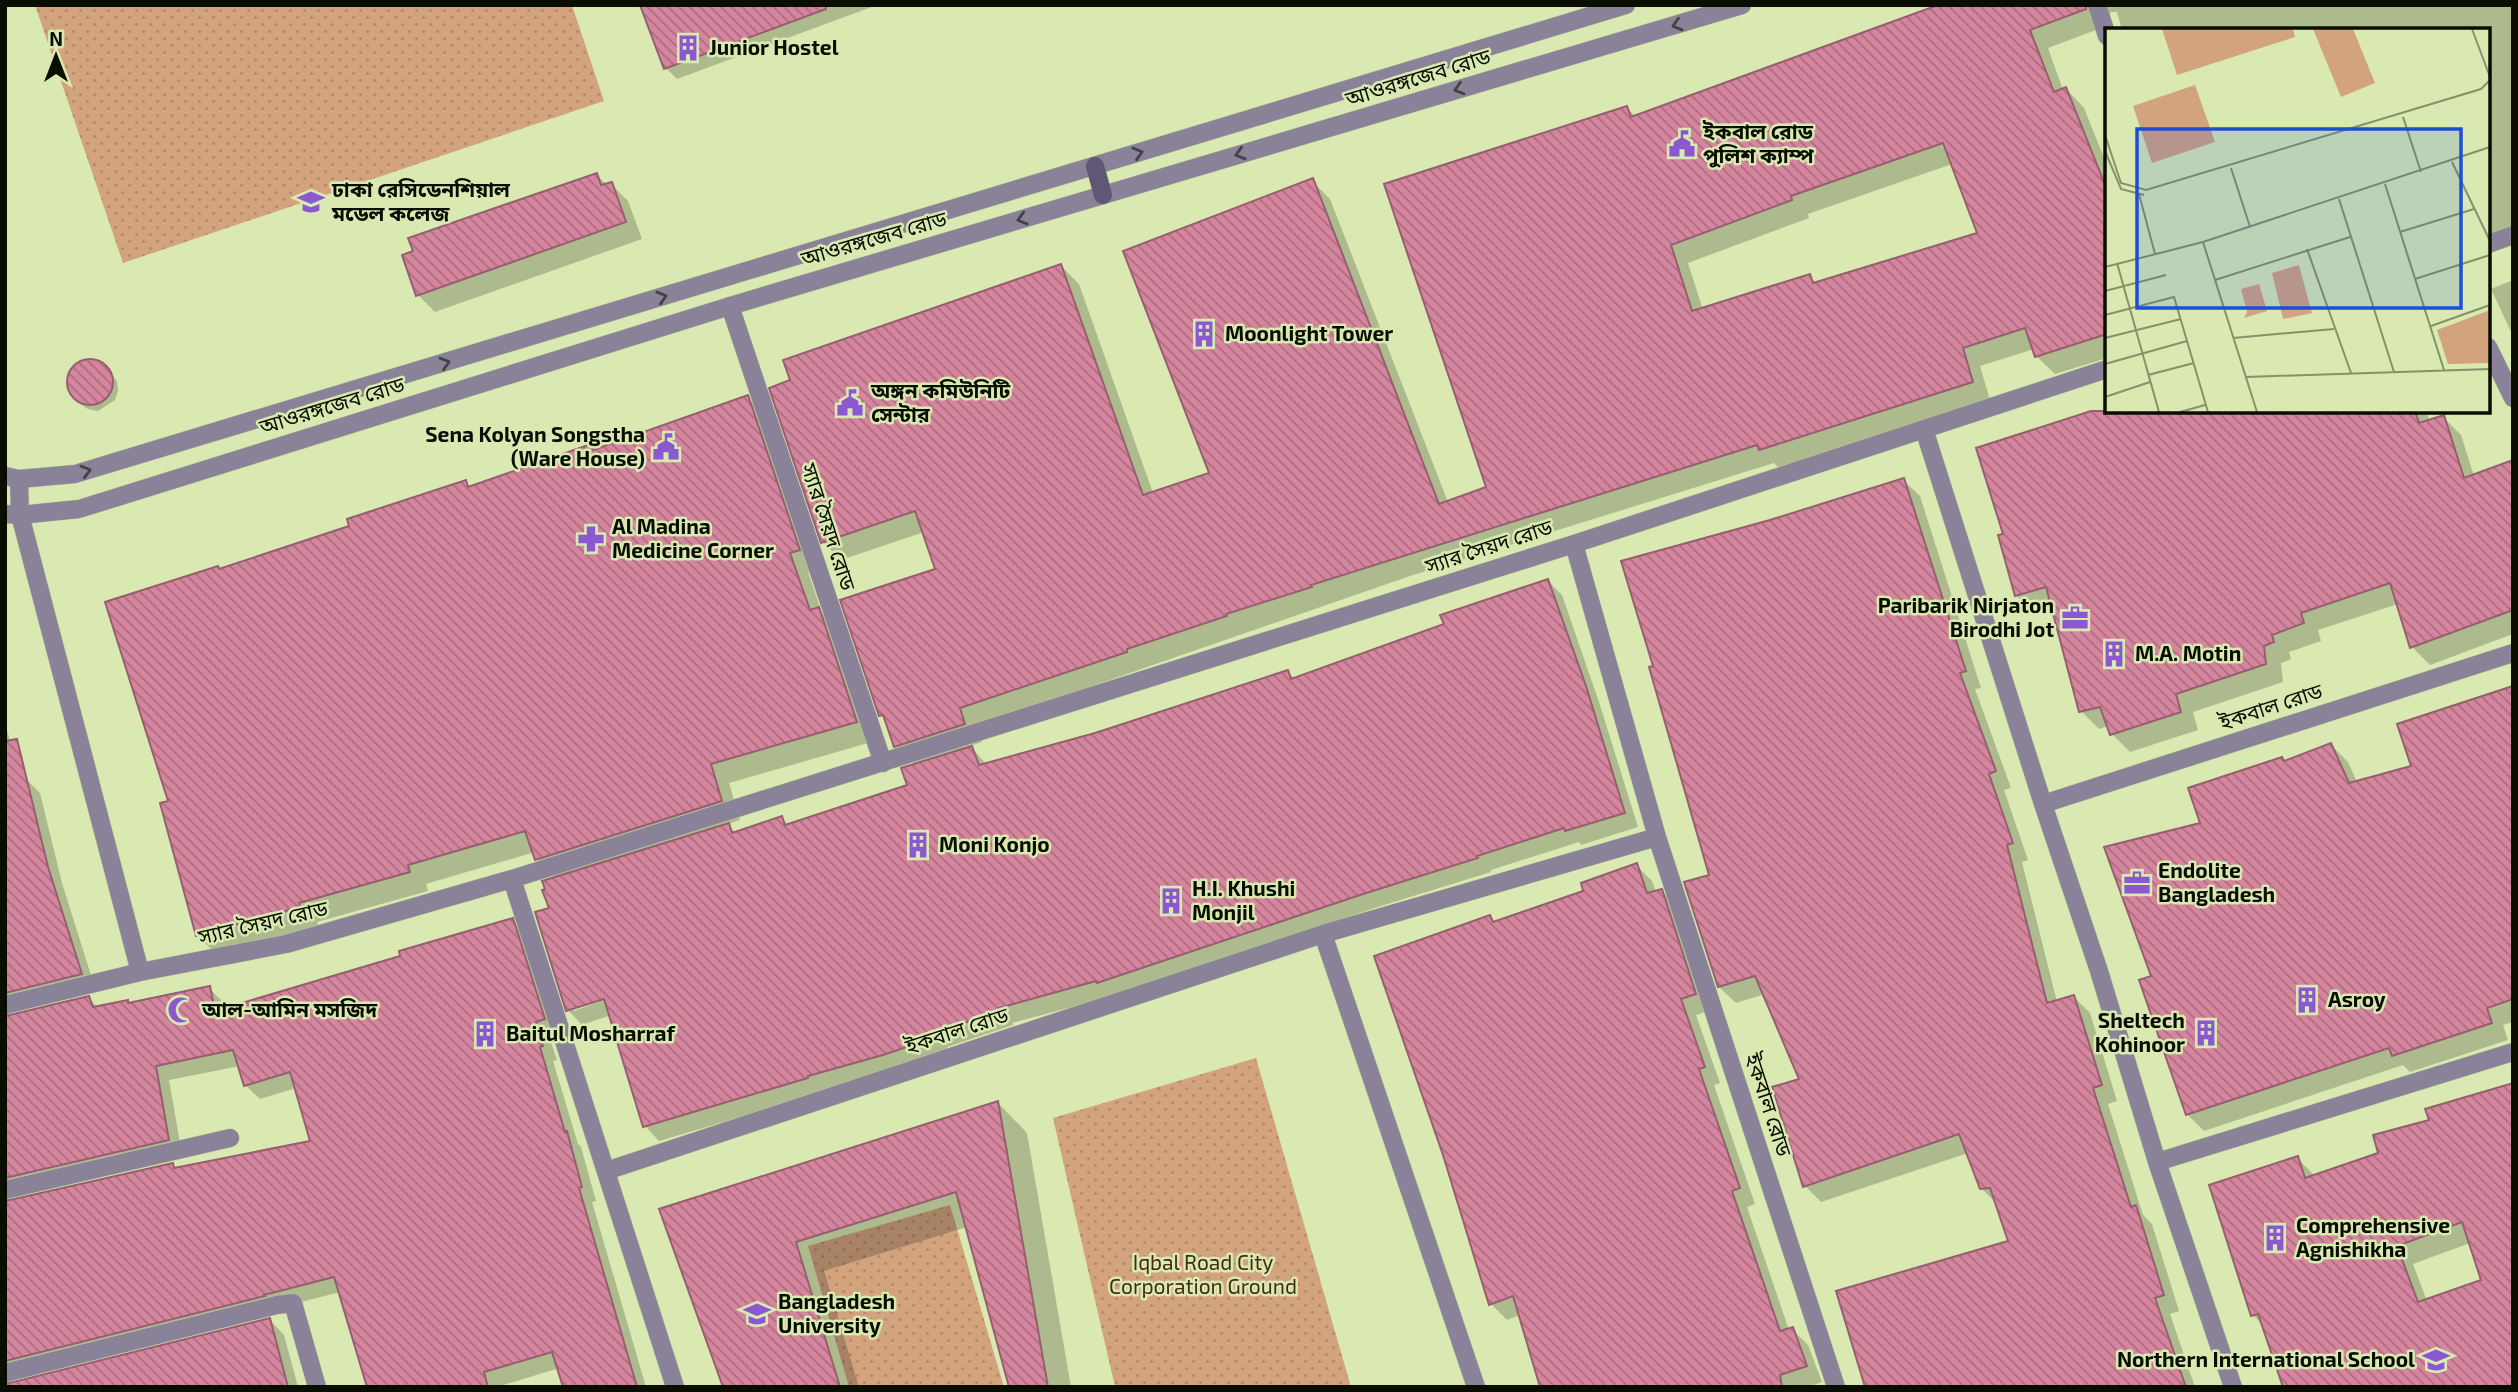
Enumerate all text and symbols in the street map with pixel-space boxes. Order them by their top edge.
one-way arrow [1671,16,1683,31]
north arrow [21,21,91,91]
text: N [49,27,63,50]
inset map [2105,28,2490,413]
building icon: Junior Hostel [673,33,703,63]
place label: Junior Hostel [709,34,839,59]
street label: আওরঙ্গজেব রোড [1341,42,1494,111]
one-way arrow [1453,81,1465,96]
place label: ইকবাল রোড পুলিশ ক্যাম্প [1702,118,1814,168]
public building icon: ইকবাল রোড পুলিশ ক্যাম্প [1667,129,1697,159]
one-way arrow [1132,146,1144,161]
one-way arrow [1235,146,1247,161]
place label: ঢাকা রেসিডেনশিয়াল মডেল কলেজ [331,176,511,225]
school or university icon: ঢাকা রেসিডেনশিয়াল মডেল কলেজ [296,187,326,217]
street label: আওরঙ্গজেব রোড [797,205,950,271]
one-way arrow [1017,210,1029,225]
one-way arrow [656,290,668,305]
building icon: Moonlight Tower [1189,319,1219,349]
place label: Moonlight Tower [1225,320,1393,345]
one-way arrow [438,356,450,371]
street label: আওরঙ্গজেব রোড [255,370,408,439]
place label: অঙ্গন কমিউনিটি সেন্টার [870,377,1011,426]
public building icon: অঙ্গন কমিউনিটি সেন্টার [835,388,865,418]
place label: Sena Kolyan Songstha (Ware House) [425,421,645,470]
public building icon: Sena Kolyan Songstha (Ware House) [651,432,681,462]
street label: স্যার সৈয়দ রোড [797,459,862,594]
one-way arrow [80,464,92,479]
place label: Al Madina Medicine Corner [612,513,774,562]
street label: স্যার সৈয়দ রোড [1421,513,1556,578]
pharmacy icon: Al Madina Medicine Corner [576,524,606,554]
place label: Paribarik Nirjaton Birodhi Jot [1878,592,2054,641]
office icon: Paribarik Nirjaton Birodhi Jot [2060,603,2090,633]
building icon: M.A. Motin [2099,639,2129,669]
place label: M.A. Motin [2135,640,2241,665]
street label: ইকবাল রোড [2215,677,2326,734]
building icon: Moni Konjo [903,830,933,860]
place label: Moni Konjo [939,831,1050,856]
place label: Endolite Bangladesh [2158,857,2275,906]
office icon: Endolite Bangladesh [2122,868,2152,898]
place label: H.I. Khushi Monjil [1192,875,1295,924]
building icon: H.I. Khushi Monjil [1156,886,1186,916]
street label: স্যার সৈয়দ রোড [194,894,331,949]
building icon: Asroy [2292,985,2322,1015]
place label: Asroy [2328,986,2386,1012]
mosque icon: আল-আমিন মসজিদ [166,995,196,1025]
place label: আল-আমিন মসজিদ [201,996,378,1021]
street label: ইকবাল রোড [901,1001,1012,1058]
place label: Sheltech Kohinoor [2095,1007,2185,1056]
building icon: Sheltech Kohinoor [2191,1018,2221,1048]
building icon: Baitul Mosharraf [470,1019,500,1049]
place label: Baitul Mosharraf [506,1020,675,1045]
street label: ইকবাল রোড [1741,1049,1798,1160]
place label: Comprehensive Agnishikha [2296,1212,2450,1261]
building icon: Comprehensive Agnishikha [2260,1223,2290,1253]
park label: Iqbal Road City Corporation Ground [1109,1249,1297,1298]
place label: Bangladesh University [778,1288,895,1338]
school or university icon: Bangladesh University [742,1299,772,1329]
school or university icon: Northern International School [2421,1345,2451,1375]
place label: Northern International School [2117,1346,2415,1371]

